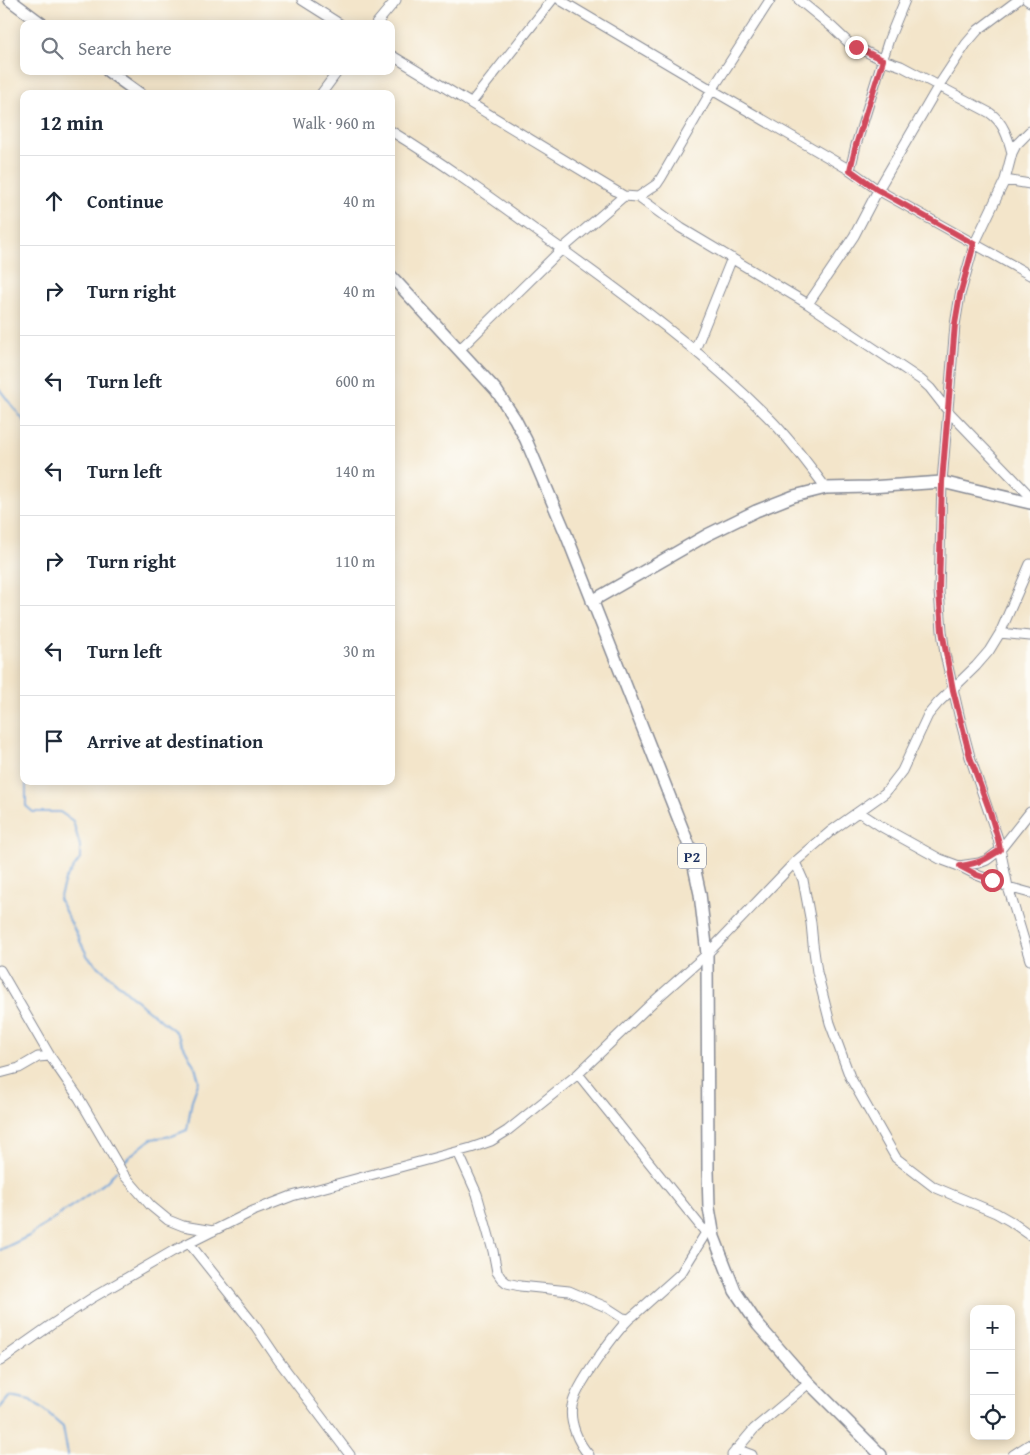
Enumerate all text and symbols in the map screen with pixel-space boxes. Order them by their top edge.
search box [20,20,395,75]
icon: search [38,34,66,62]
text: Search here [78,34,172,62]
route end [845,36,868,59]
text: 12 min [40,107,103,138]
text: Walk · 960 m [292,111,375,135]
icon: ahead [40,187,68,215]
text: Continue [87,187,164,215]
text: 40 m [343,189,375,213]
icon: right [40,277,68,305]
text: Turn right [87,277,176,305]
text: 40 m [343,279,375,303]
icon: left [40,367,68,395]
text: Turn left [87,367,162,395]
text: 600 m [335,369,375,393]
icon: left [40,457,68,485]
text: Turn left [87,457,162,485]
text: 140 m [335,459,375,483]
icon: right [40,547,68,575]
text: Turn right [87,547,176,575]
text: 110 m [335,549,375,573]
icon: left [40,637,68,665]
text: Turn left [87,637,162,665]
text: 30 m [343,639,375,663]
icon: arrive [40,727,68,755]
text: Arrive at destination [87,727,263,755]
road number: P2 [678,844,706,868]
route start [981,869,1004,892]
map controls [970,1305,1015,1440]
button: + [970,1305,1015,1350]
button: − [970,1350,1015,1395]
button: locate [970,1395,1015,1440]

